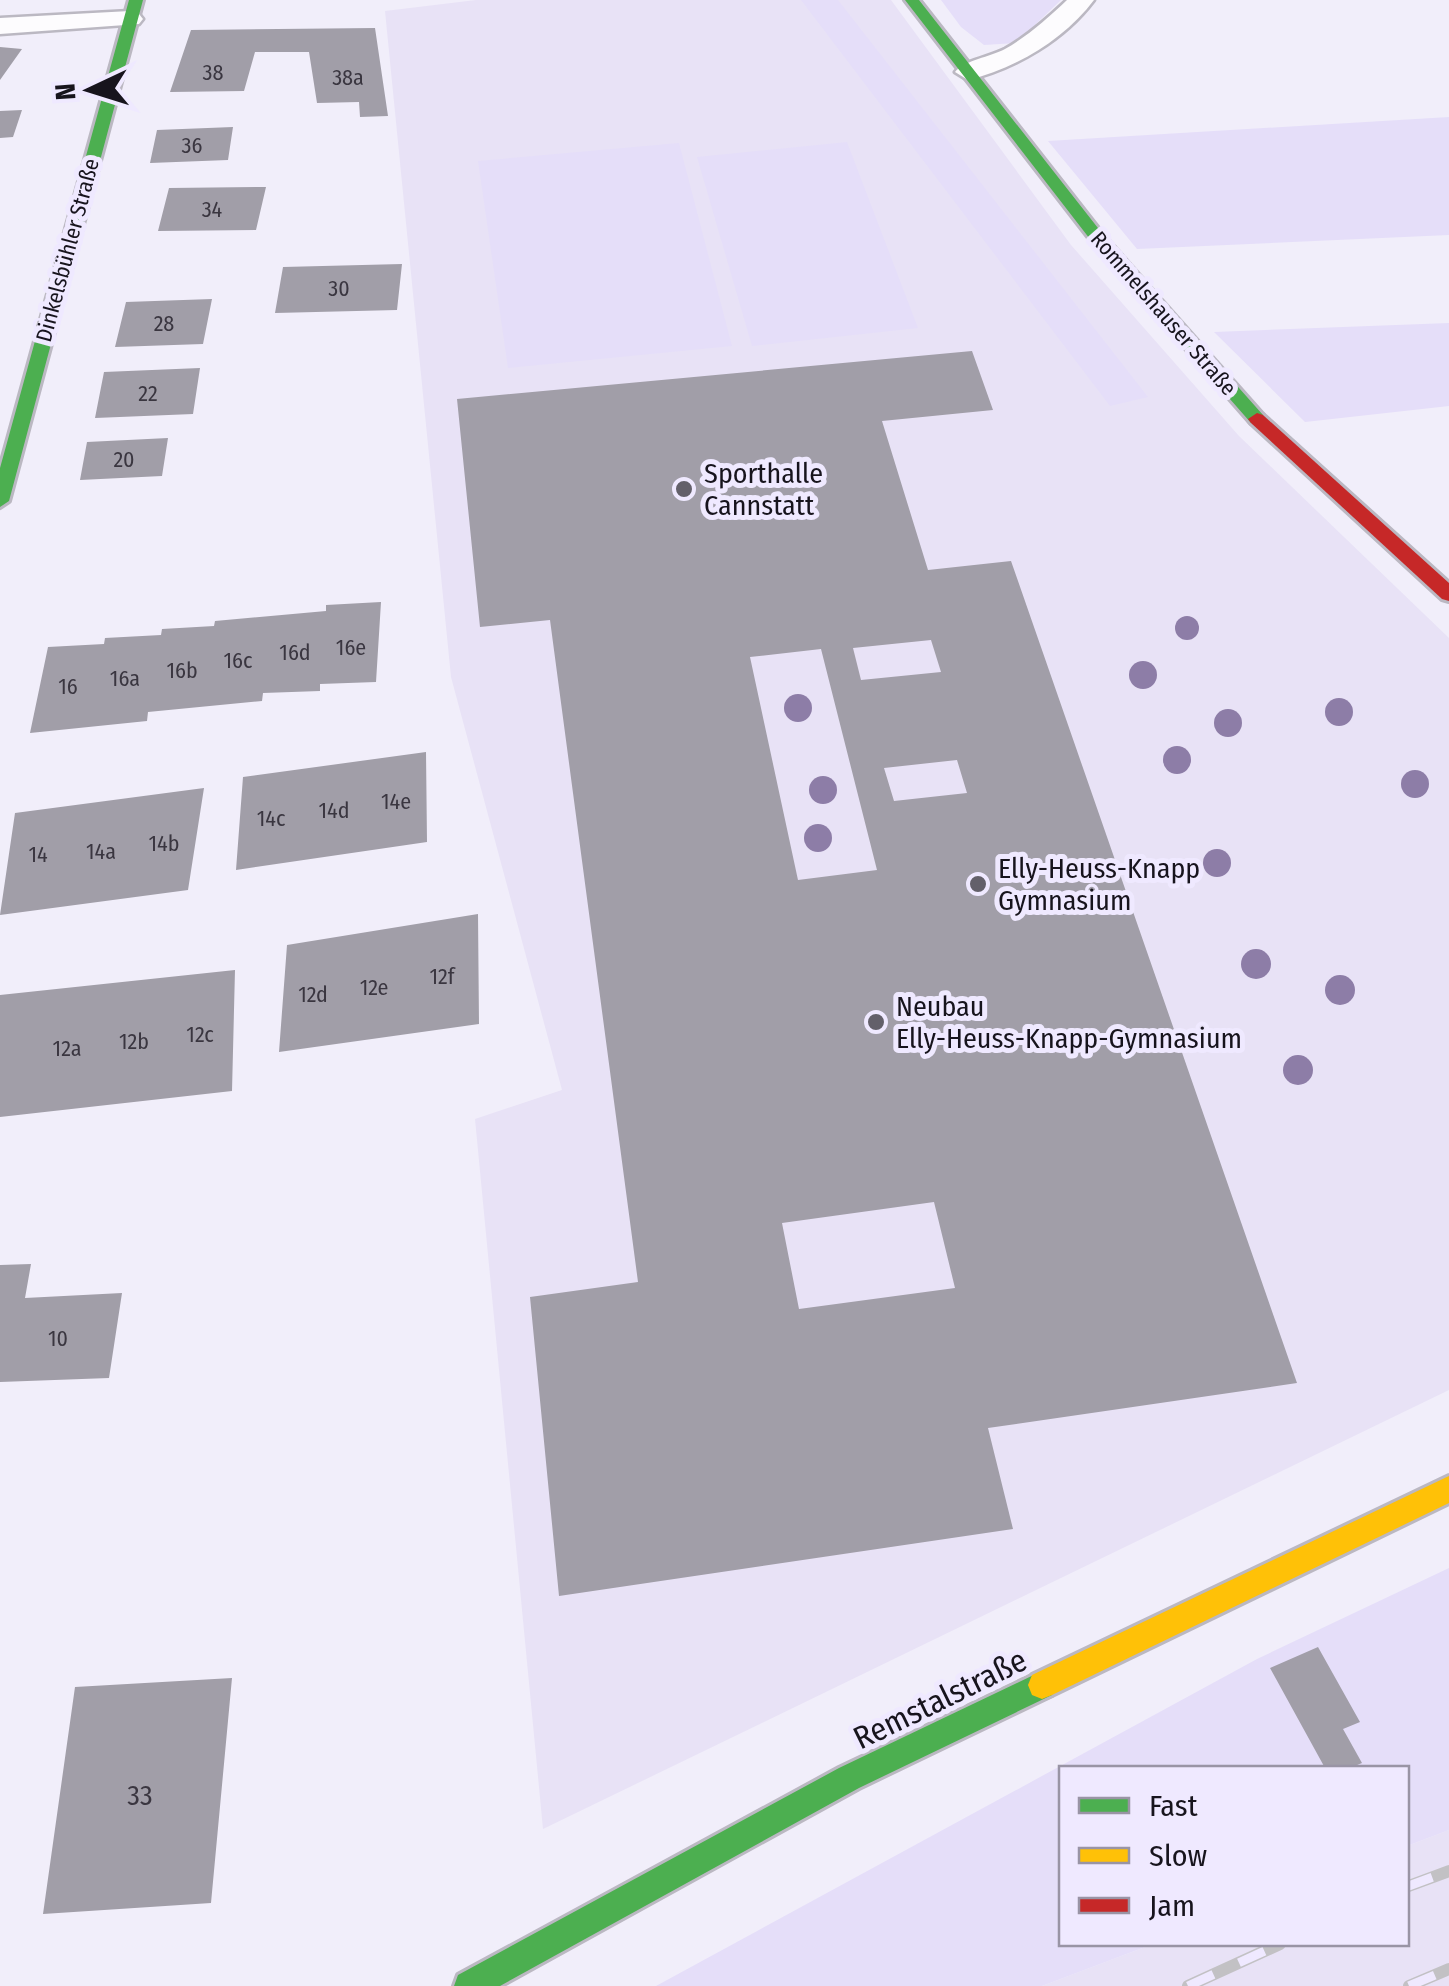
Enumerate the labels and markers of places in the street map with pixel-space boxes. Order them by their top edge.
place label: Sporthalle Cannstatt [704,457,823,522]
marker: Sporthalle Cannstatt [673,478,695,500]
place label: Elly-Heuss-Knapp Gymnasium [998,852,1200,917]
marker: Elly-Heuss-Knapp Gymnasium [967,873,989,895]
place label: Neubau Elly-Heuss-Knapp-Gymnasium [896,990,1242,1055]
marker: Neubau Elly-Heuss-Knapp-Gymnasium [865,1011,887,1033]

